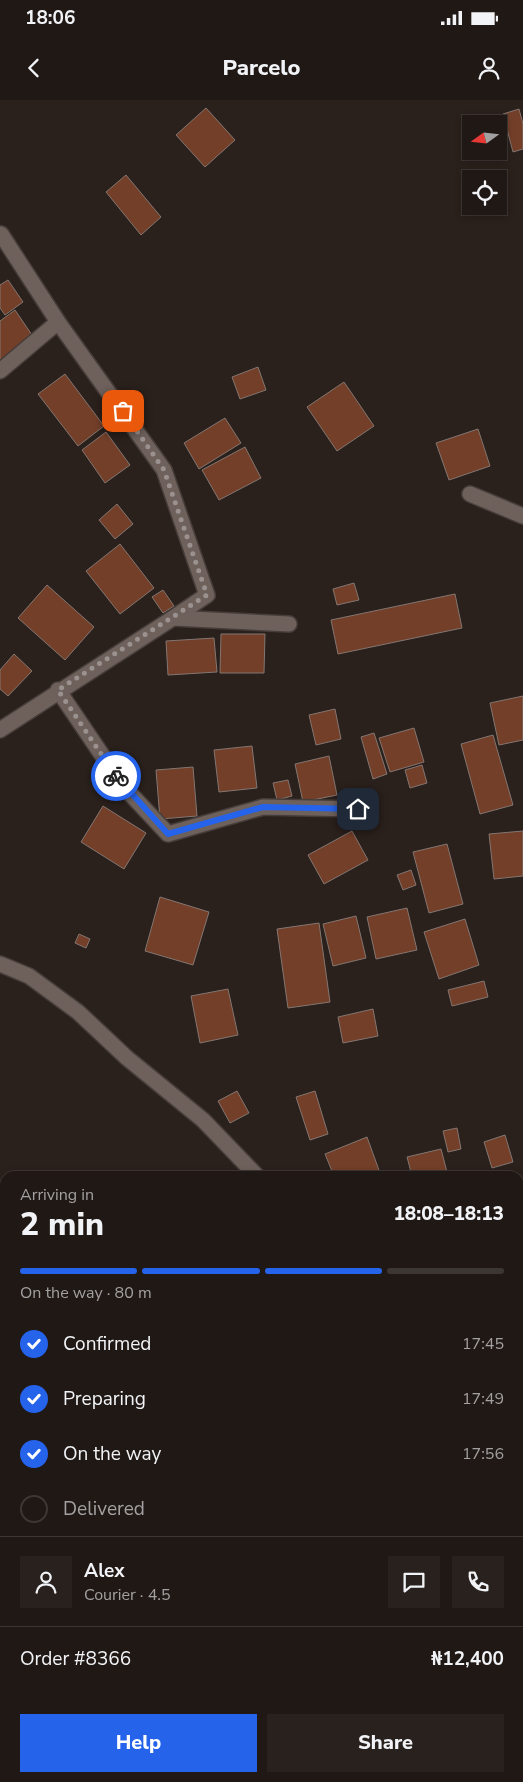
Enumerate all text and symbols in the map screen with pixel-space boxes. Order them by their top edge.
text: 18:06 [25,5,75,31]
text: Parcelo [223,53,300,83]
icon: back [20,54,48,82]
icon: person [475,54,503,82]
north arrow [462,115,508,160]
map controls [462,115,507,215]
button: locate [462,170,507,215]
pin [102,390,144,432]
icon: bag [109,397,137,425]
courier [91,751,141,801]
icon: bike [102,762,130,790]
pin [337,788,379,830]
icon: home [344,795,372,823]
text: Arriving in [20,1184,94,1206]
text: 18:08–18:13 [393,1201,504,1227]
text: 2 min [20,1203,104,1246]
text: On the way · 80 m [20,1282,152,1304]
icon: check [20,1330,48,1358]
text: Confirmed [63,1331,151,1357]
text: 17:45 [462,1333,504,1355]
icon: check [20,1385,48,1413]
text: Preparing [63,1386,146,1412]
text: 17:49 [462,1388,504,1410]
icon: check [20,1440,48,1468]
text: On the way [63,1441,161,1467]
text: 17:56 [462,1443,504,1465]
text: Delivered [63,1496,145,1522]
button: person [20,1556,72,1608]
button: chat [388,1556,440,1608]
button: phone [452,1556,504,1608]
text: Alex [84,1558,125,1584]
text: Courier · 4.5 [84,1584,170,1606]
text: Order #8366 [20,1646,131,1672]
text: ₦12,400 [431,1646,504,1672]
button: Help [20,1714,257,1772]
button: Share [267,1714,504,1772]

